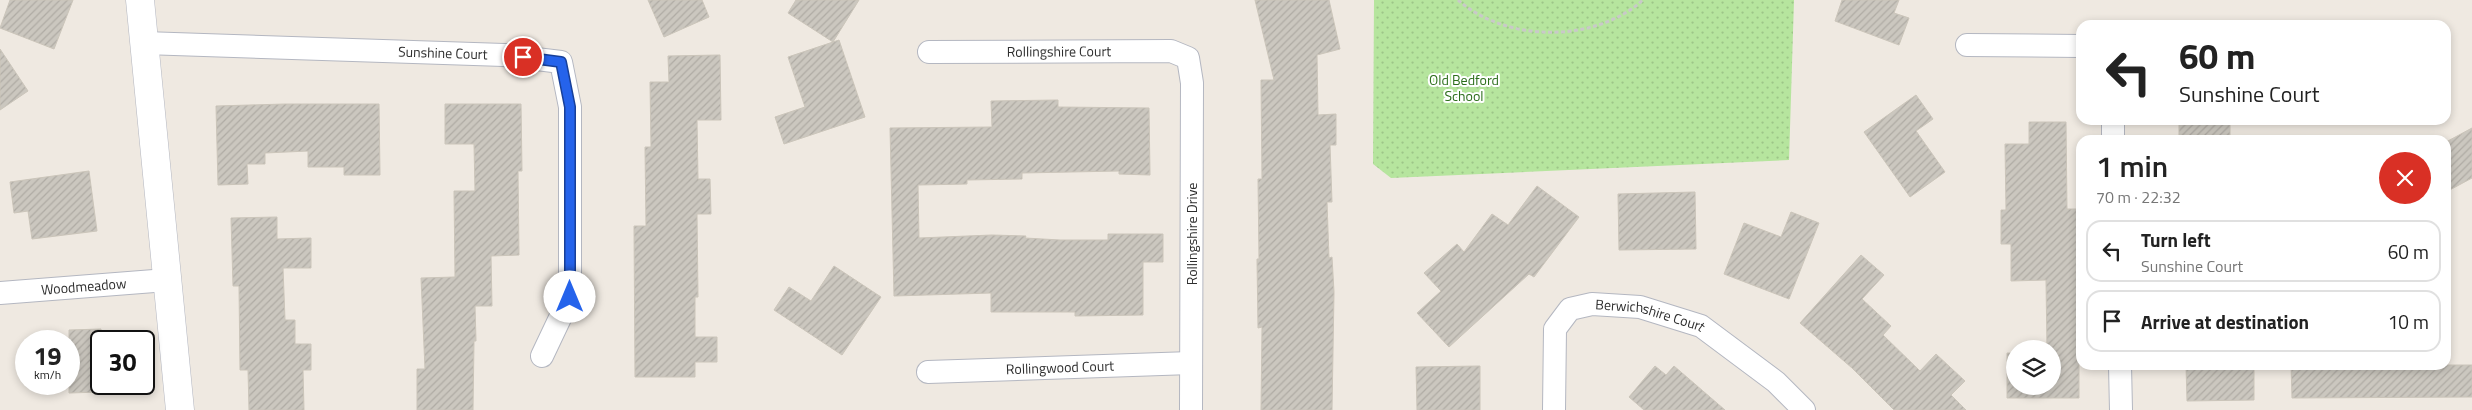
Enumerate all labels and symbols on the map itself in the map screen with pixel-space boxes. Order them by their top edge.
pin [502,36,544,78]
street label: Sunshine Court [398,40,488,64]
street label: Rollingshire Court [1007,40,1111,62]
park label: Old Bedford School [1429,69,1499,106]
street label: Rollingshire Drive [1181,183,1202,285]
position arrow [543,270,595,322]
street label: Woodmeadow [40,272,128,300]
street label: Berwichshire Court [1595,293,1710,336]
speed limit sign: 30 [90,330,155,395]
street label: Rollingwood Court [1005,355,1114,379]

